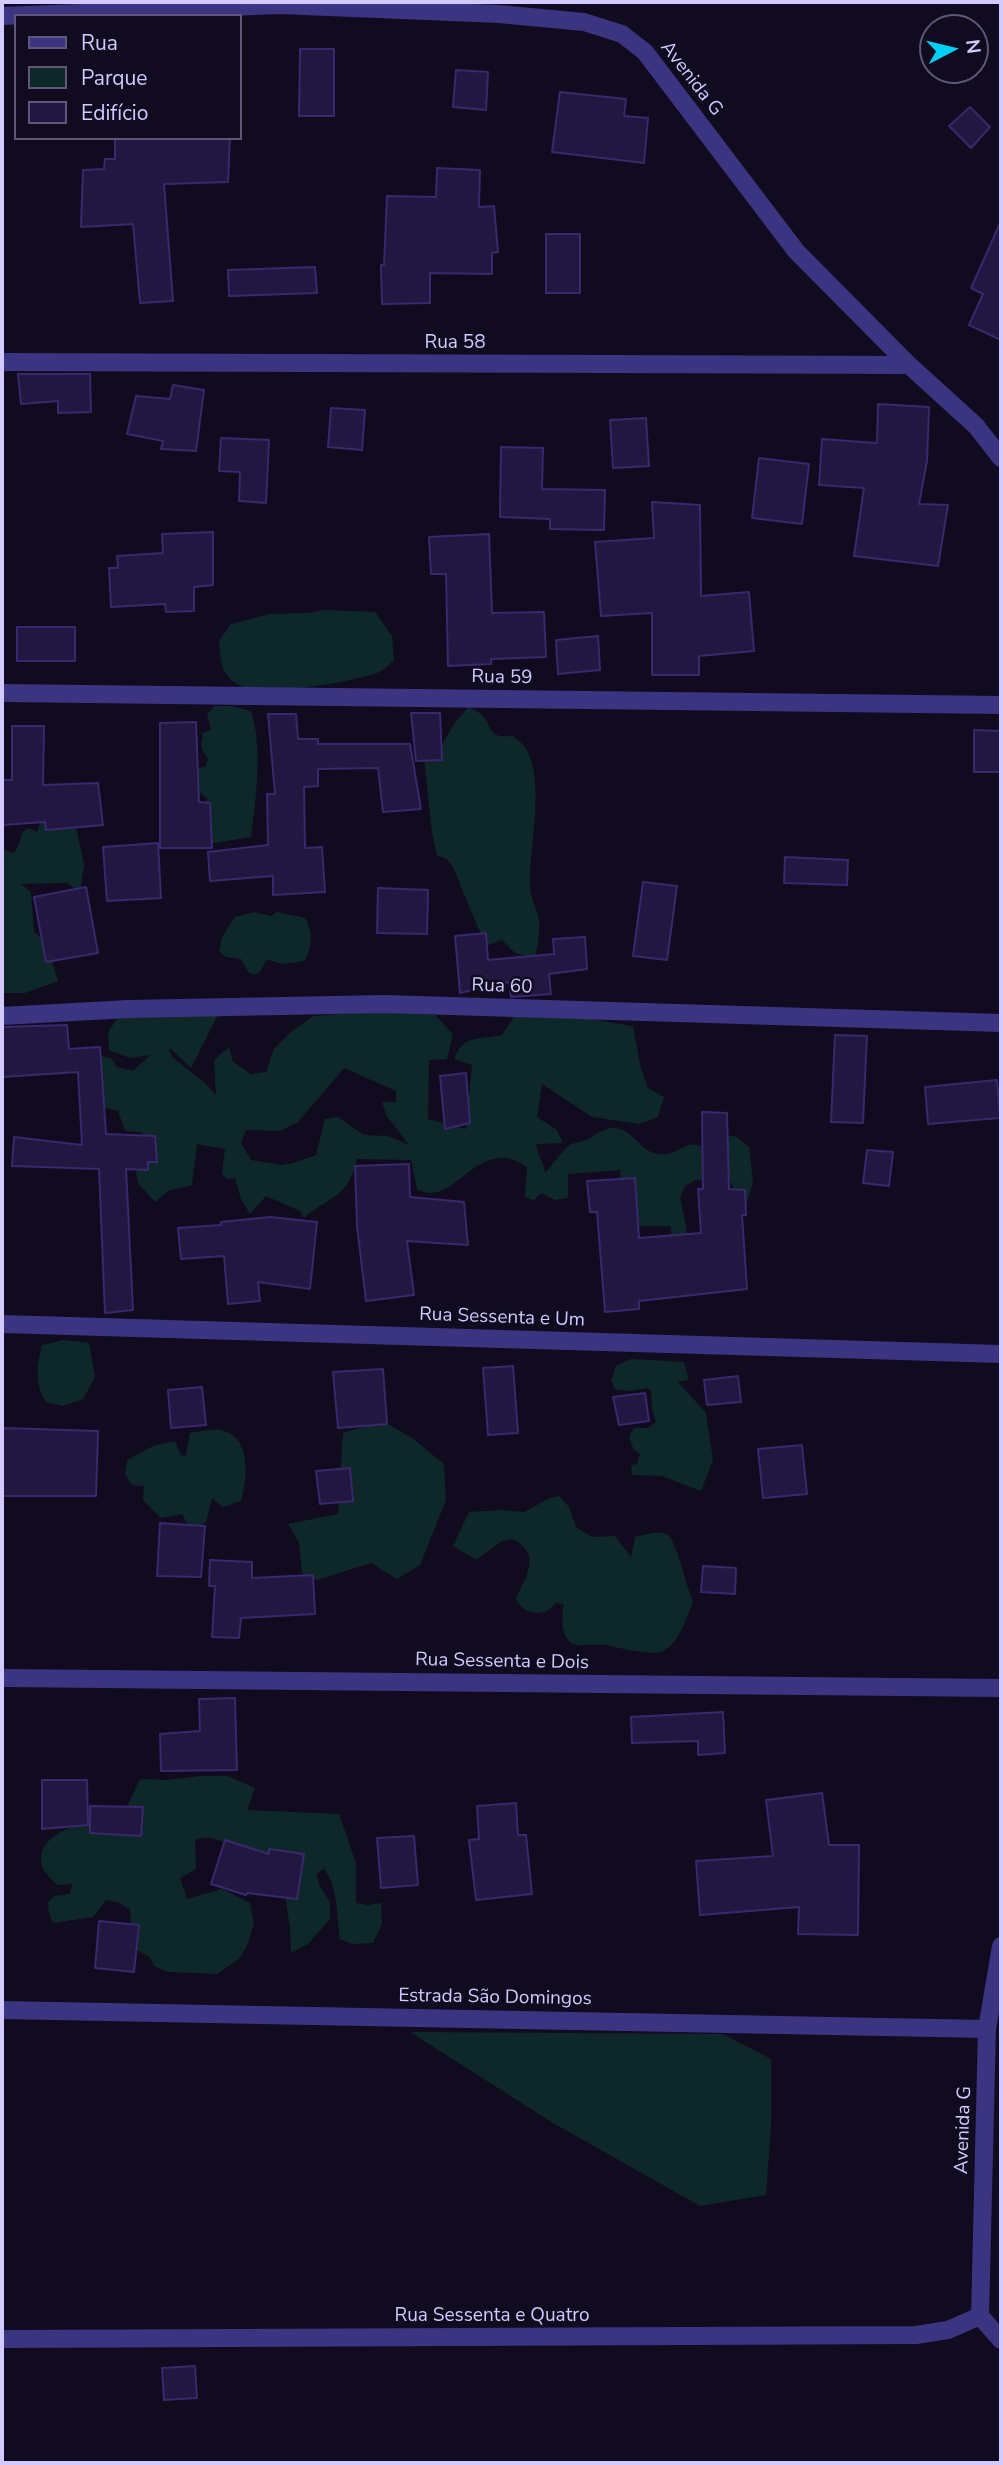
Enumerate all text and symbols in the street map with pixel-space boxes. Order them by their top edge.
legend [14,14,242,140]
north arrow [919,14,989,84]
text: Rua [81,29,118,57]
street label: Avenida G [655,37,727,121]
text: N [959,38,987,55]
text: Parque [81,64,148,92]
text: Edifício [81,99,148,127]
street label: Rua 58 [424,332,486,354]
street label: Rua 59 [471,666,533,690]
street label: Rua 60 [471,975,533,999]
street label: Rua Sessenta e Um [419,1304,585,1332]
street label: Rua Sessenta e Dois [415,1649,589,1675]
street label: Estrada São Domingos [398,1985,592,2011]
street label: Avenida G [951,2086,977,2174]
street label: Rua Sessenta e Quatro [394,2305,590,2327]

